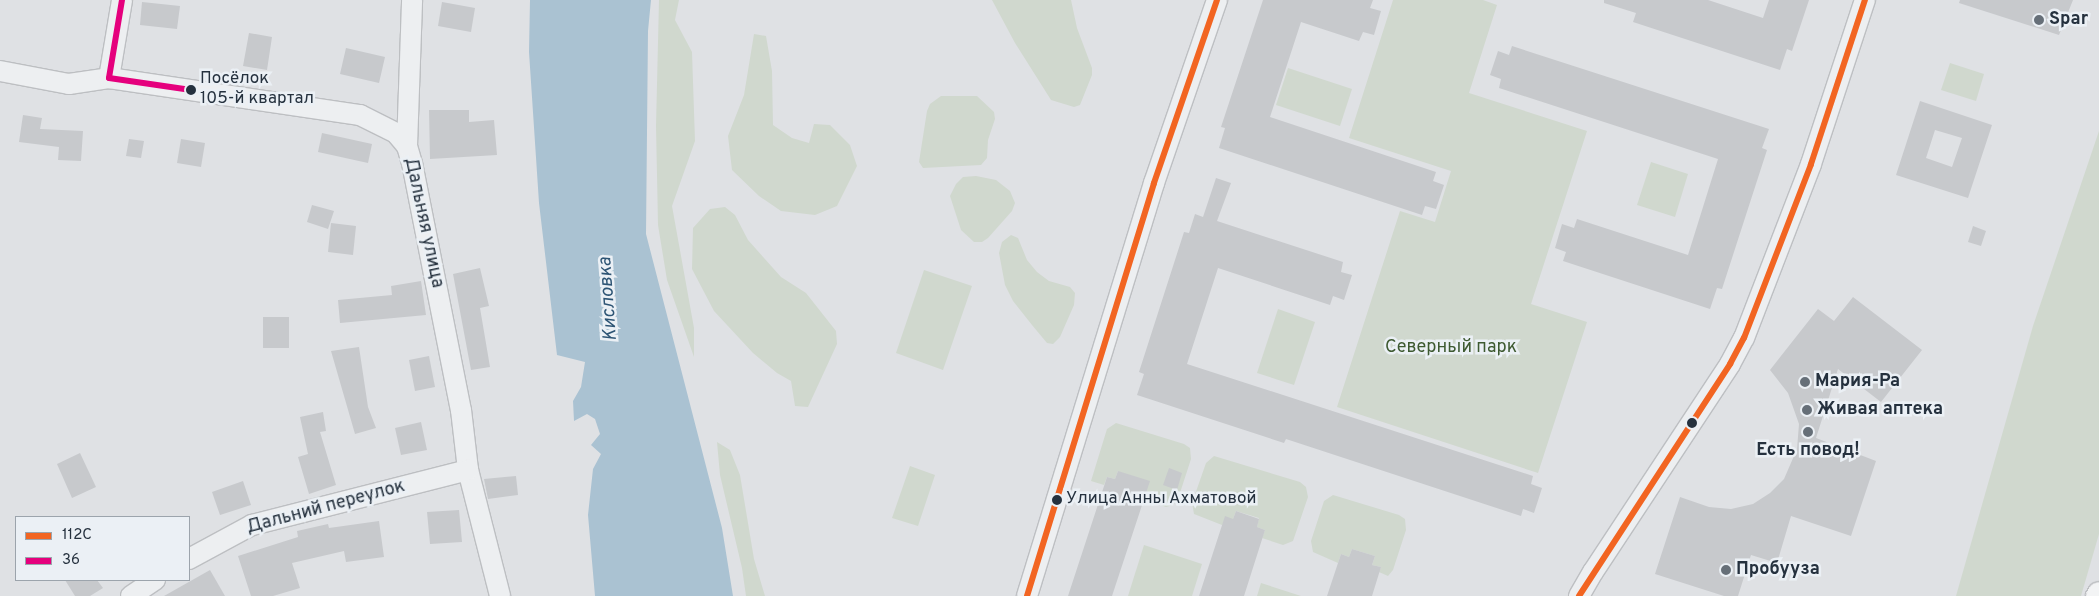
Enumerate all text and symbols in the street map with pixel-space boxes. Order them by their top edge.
place label: Spar [2049,9,2088,31]
marker: Spar [2033,14,2045,26]
place label: Посёлок 105-й квартал [200,70,314,110]
marker: Посёлок 105-й квартал [186,85,196,95]
street label: Дальняя улица [399,156,447,290]
water label: Кисловка [595,256,623,342]
park label: Северный парк [1385,337,1517,359]
place label: Мария-Ра [1815,371,1900,393]
marker: Мария-Ра [1799,376,1811,388]
place label: Живая аптека [1817,399,1943,421]
marker: Живая аптека [1801,404,1813,416]
unlabelled marker [1687,418,1697,428]
marker: Есть повод! [1802,426,1814,438]
place label: Есть повод! [1756,440,1860,462]
street label: Дальний переулок [244,476,408,540]
place label: Улица Анны Ахматовой [1066,490,1258,510]
marker: Улица Анны Ахматовой [1052,495,1062,505]
legend [15,516,190,581]
text: 112С [62,526,92,545]
text: 36 [62,551,80,570]
place label: Пробууза [1736,559,1820,581]
marker: Пробууза [1720,564,1732,576]

